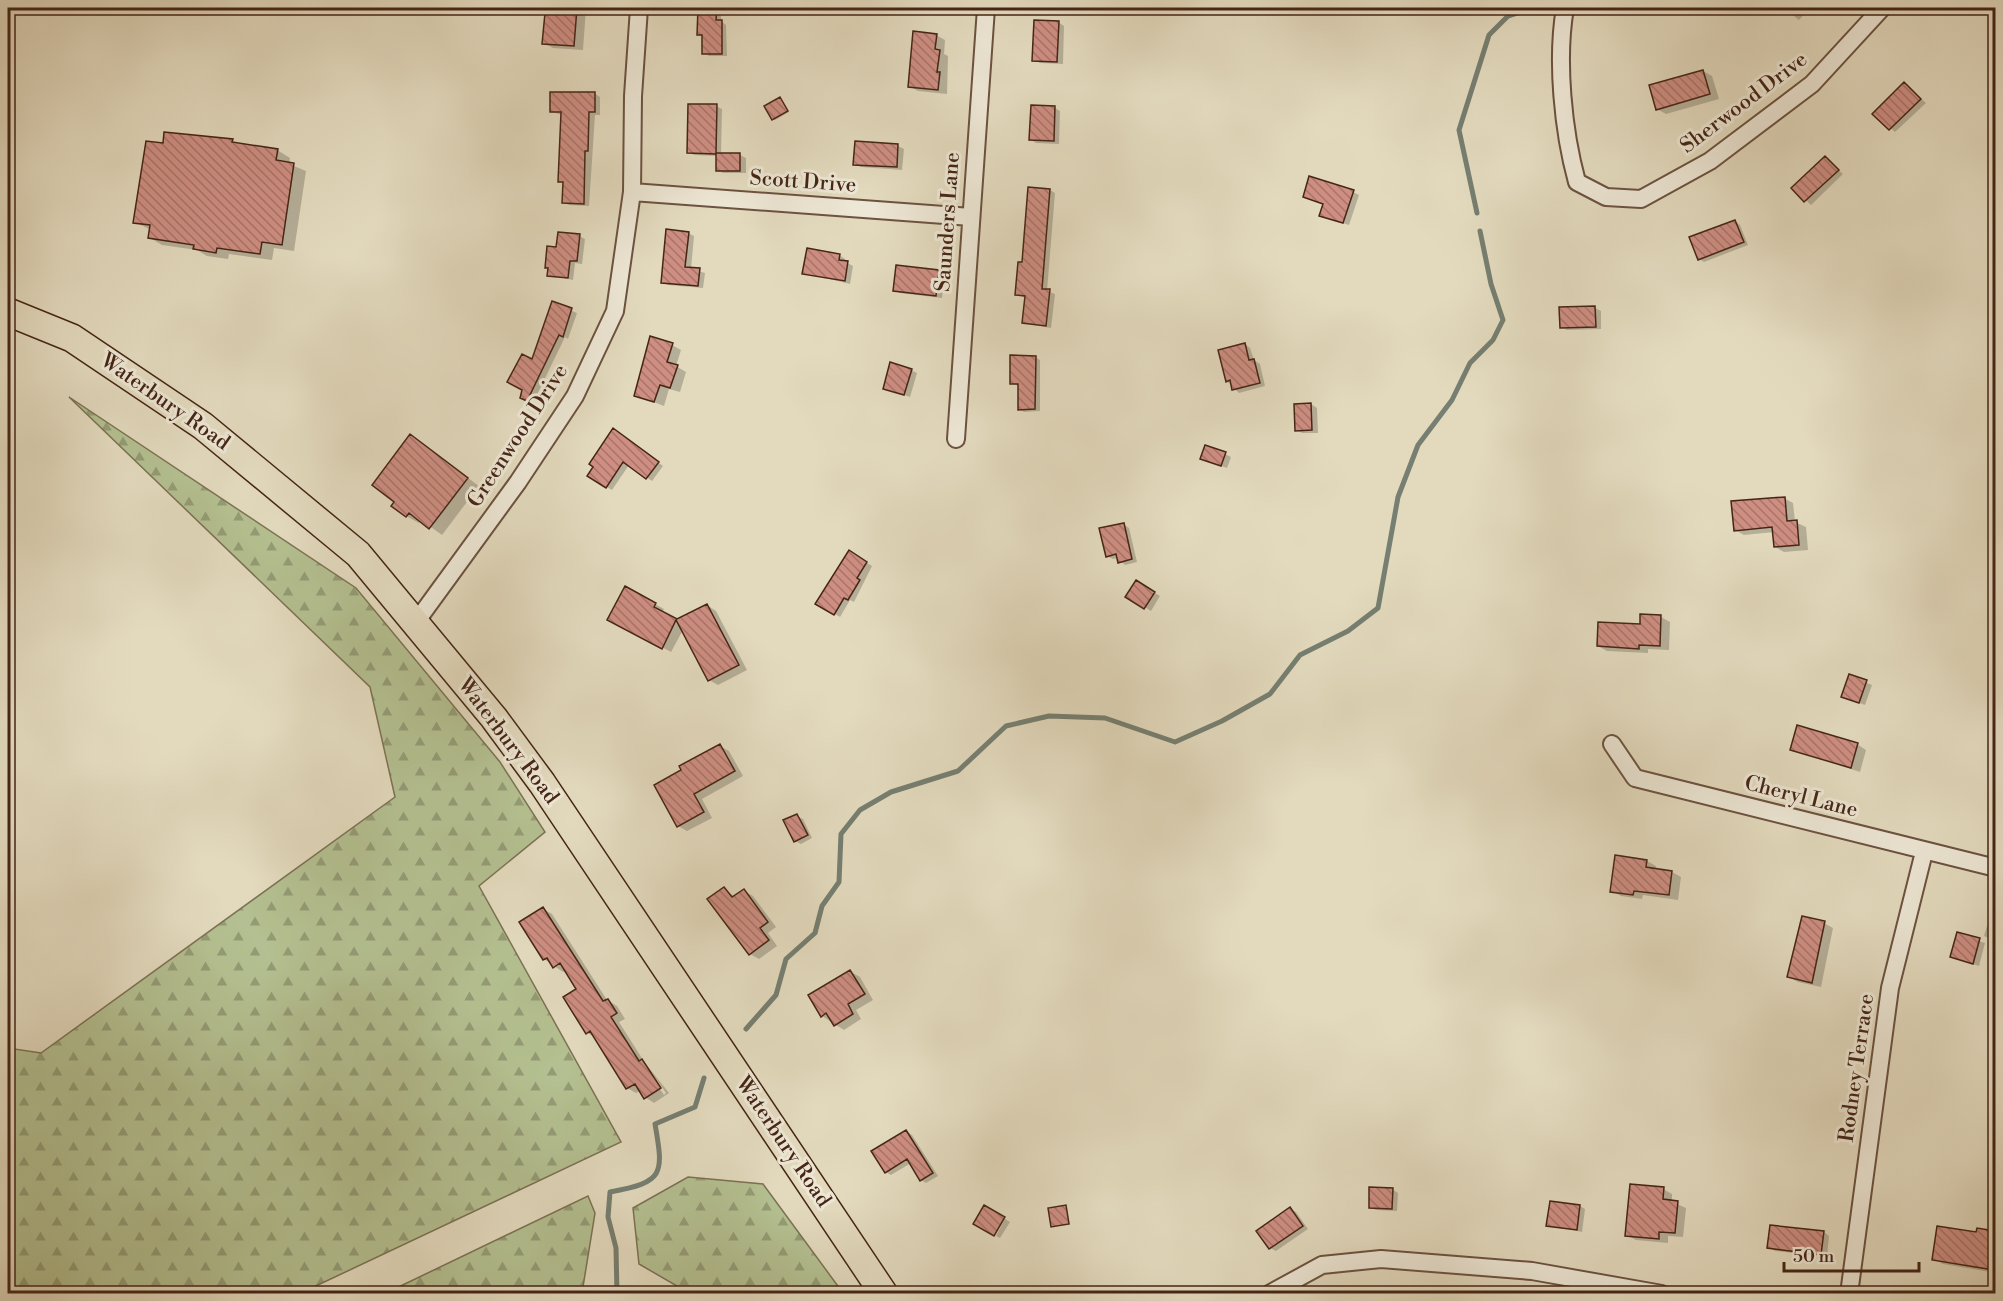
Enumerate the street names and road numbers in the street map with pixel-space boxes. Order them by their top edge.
street label: Sherwood Drive [1675,47,1813,159]
street label: Saunders Lane [930,151,966,293]
street label: Scott Drive [749,165,857,199]
street label: Waterbury Road [94,347,235,456]
street label: Greenwood Drive [462,359,574,513]
street label: Waterbury Road [451,672,564,810]
street label: Cheryl Lane [1742,770,1860,824]
street label: Rodney Terrace [1834,992,1880,1144]
street label: Waterbury Road [729,1071,836,1212]

